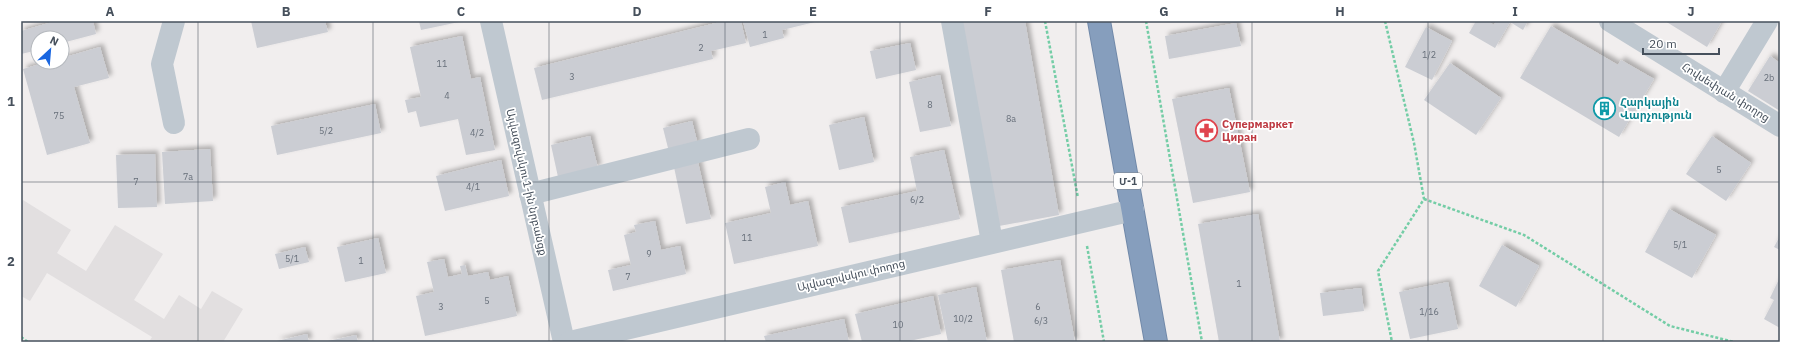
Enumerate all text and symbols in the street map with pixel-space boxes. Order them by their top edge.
text: A [106,3,115,20]
text: B [282,3,291,20]
text: C [457,3,466,20]
text: D [632,3,642,20]
text: E [809,3,817,20]
text: F [984,3,992,20]
text: G [1159,3,1169,20]
text: H [1335,3,1345,20]
text: I [1512,3,1518,20]
text: J [1687,3,1695,20]
house number: 1 [762,29,768,40]
north arrow [30,30,70,70]
scale bar [1643,30,1719,56]
text: N [48,33,61,49]
text: 20 m [1649,36,1677,51]
house number: 2 [698,42,704,53]
house number: 1/2 [1422,49,1436,60]
house number: 11 [437,58,447,69]
street label: Հովսեփյան փողոց [1680,59,1772,125]
house number: 3 [569,71,575,82]
house number: 2b [1764,72,1774,83]
house number: 4 [444,90,450,101]
text: 1 [7,93,15,110]
building icon: Հարկային Վարչություն [1591,95,1617,121]
place label: Հարկային Վարչություն [1620,95,1692,122]
house number: 8 [927,99,933,110]
street label: Այվազովսկու 1-ին նրբանցք [503,107,551,257]
house number: 75 [54,110,64,121]
house number: 8а [1006,113,1016,124]
pharmacy icon: Супермаркет Циран [1193,117,1219,143]
place label: Супермаркет Циран [1222,117,1294,144]
house number: 5/2 [319,125,333,136]
house number: 4/2 [470,127,484,138]
house number: 5 [1716,164,1722,175]
house number: 7a [183,171,193,182]
road number: Մ-1 [1114,173,1142,189]
house number: 7 [133,176,139,187]
house number: 4/1 [466,181,480,192]
house number: 6/2 [910,194,924,205]
house number: 11 [742,232,752,243]
house number: 5/1 [1673,239,1687,250]
house number: 9 [646,248,652,259]
text: 2 [7,253,15,270]
house number: 5/1 [285,253,299,264]
house number: 1 [358,255,364,266]
street label: Այվազովսկու փողոց [796,256,906,294]
house number: 7 [625,271,631,282]
house number: 1 [1236,278,1242,289]
house number: 5 [484,295,490,306]
house number: 3 [438,301,444,312]
house number: 6 [1035,301,1041,312]
house number: 1/16 [1419,306,1439,317]
house number: 10/2 [953,313,973,324]
house number: 6/3 [1034,315,1048,326]
house number: 10 [893,319,903,330]

